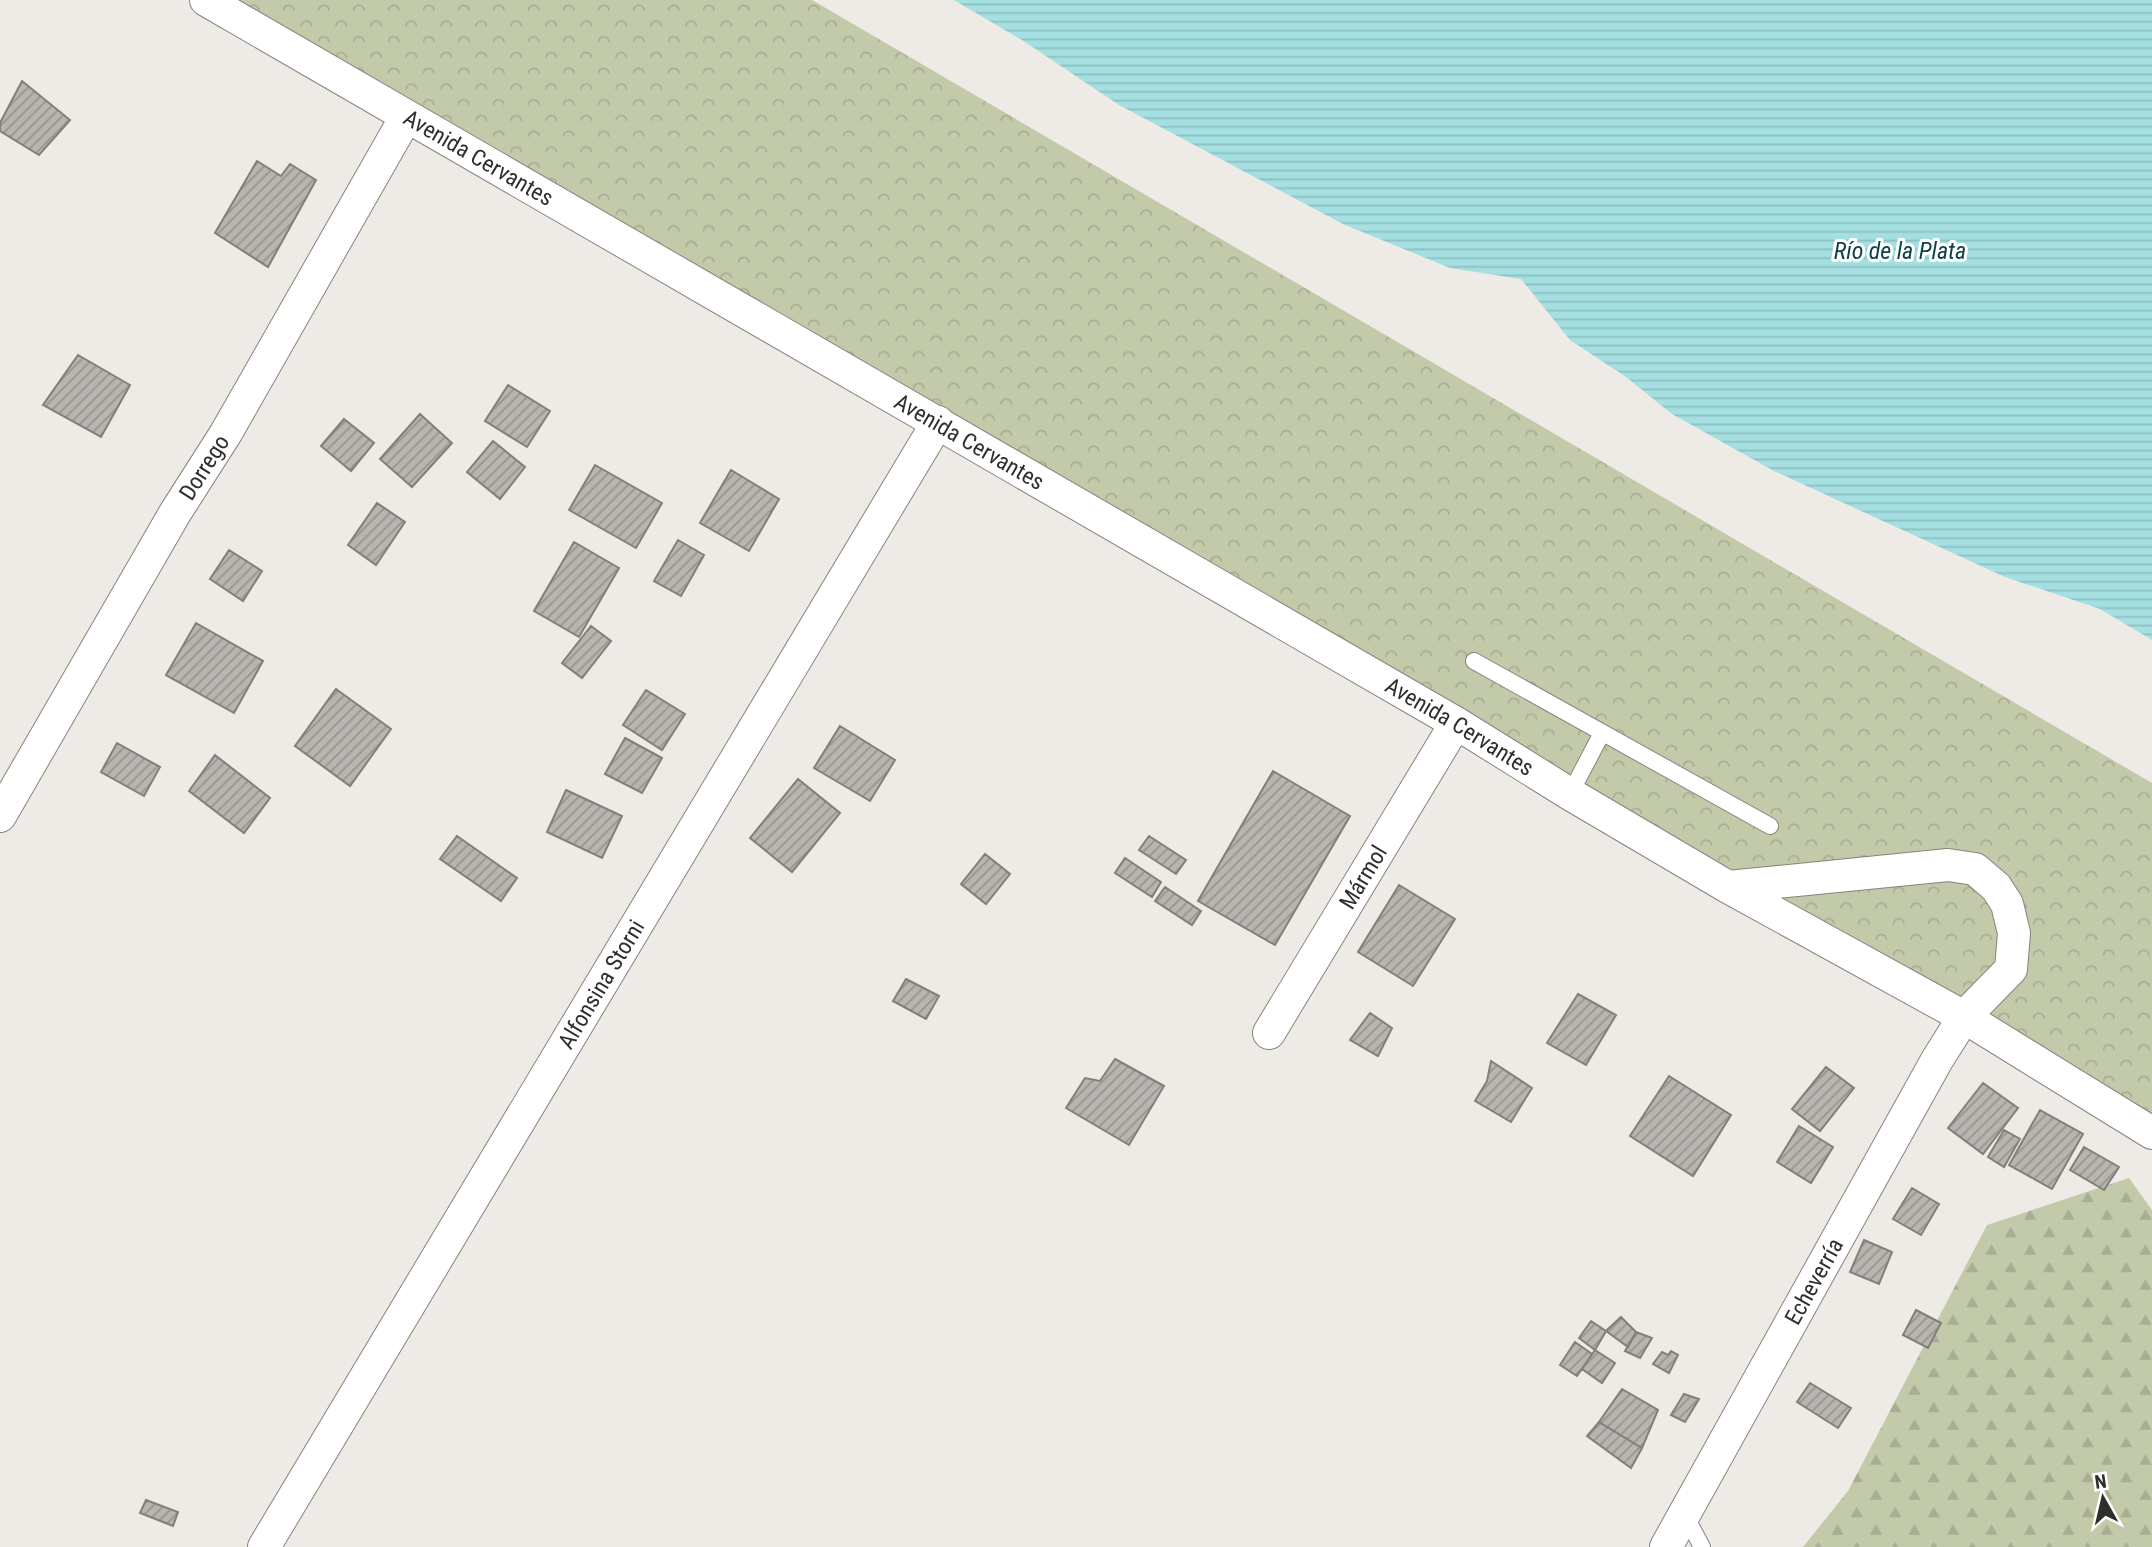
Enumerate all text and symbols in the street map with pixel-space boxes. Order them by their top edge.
street label: Avenida Cervantes [399,104,558,212]
water label: Río de la Plata [1834,237,1966,265]
street label: Avenida Cervantes [890,388,1049,495]
street label: Dorrego [173,430,235,505]
street label: Avenida Cervantes [1381,672,1539,782]
street label: Mármol [1333,840,1393,914]
street label: Alfonsina Storni [552,915,650,1054]
street label: Echeverría [1779,1233,1849,1329]
north arrow [2068,1463,2138,1533]
text: N [2093,1469,2108,1494]

